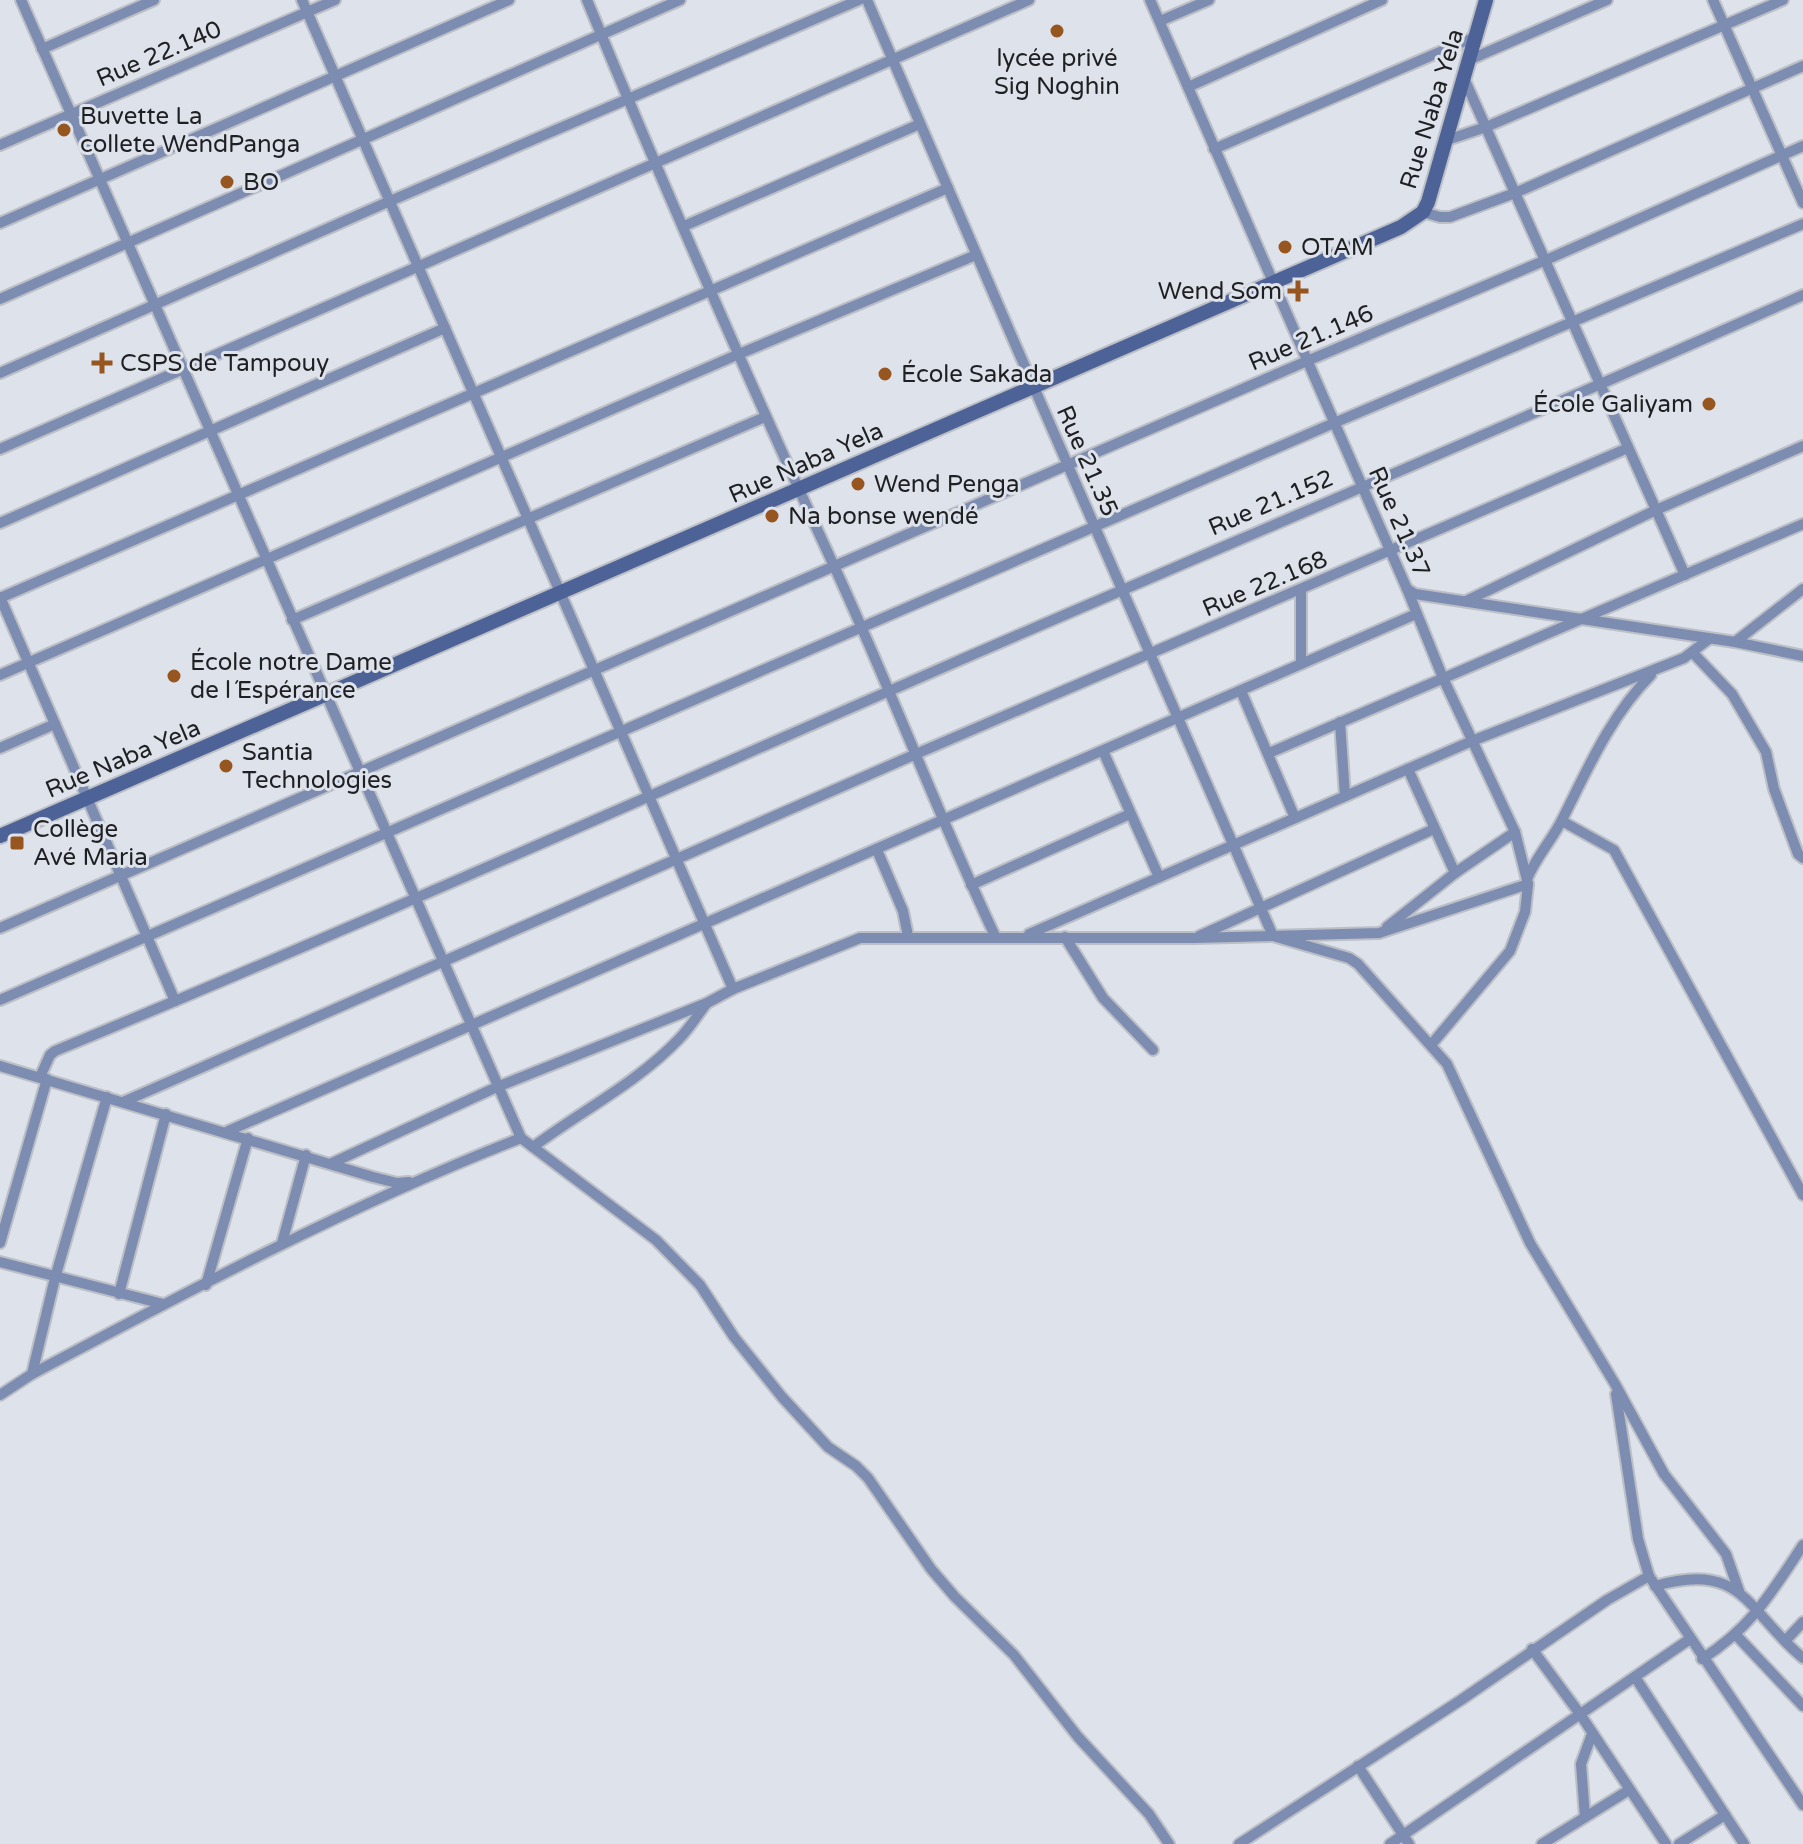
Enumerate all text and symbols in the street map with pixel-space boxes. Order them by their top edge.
street label: Rue 22.140 [92,15,226,93]
marker: lycée privé Sig Noghin [1048,22,1066,40]
street label: Rue Naba Yela [1394,26,1470,192]
place label: lycée privé Sig Noghin [994,44,1120,101]
place label: Buvette La collete WendPanga [80,102,300,159]
marker: Buvette La collete WendPanga [55,121,73,139]
place label: BO [243,168,279,197]
marker: BO [218,173,236,191]
place label: OTAM [1301,233,1374,262]
marker: OTAM [1276,238,1294,256]
place label: Wend Som [1158,277,1282,306]
marker: Wend Som [1289,282,1307,300]
street label: Rue 21.146 [1244,299,1378,377]
place label: CSPS de Tampouy [120,349,329,378]
marker: CSPS de Tampouy [91,352,113,374]
place label: École Sakada [901,359,1052,389]
marker: École Sakada [876,365,894,383]
place label: École Galiyam [1533,389,1693,419]
marker: École Galiyam [1700,395,1718,413]
street label: Rue 21.35 [1050,401,1124,521]
street label: Rue Naba Yela [724,416,888,510]
street label: Rue 21.37 [1362,462,1436,582]
street label: Rue 21.152 [1204,464,1338,542]
place label: Wend Penga [874,470,1019,499]
marker: Wend Penga [849,475,867,493]
place label: Na bonse wendé [788,502,978,531]
marker: Na bonse wendé [763,507,781,525]
street label: Rue 22.168 [1198,545,1332,623]
place label: École notre Dame de l´Espérance [190,647,392,705]
marker: École notre Dame de l´Espérance [165,667,183,685]
street label: Rue Naba Yela [41,713,205,805]
place label: Santia Technologies [242,738,392,795]
marker: Santia Technologies [217,757,235,775]
place label: Collège Avé Maria [33,815,148,872]
marker: Collège Avé Maria [8,834,26,852]

